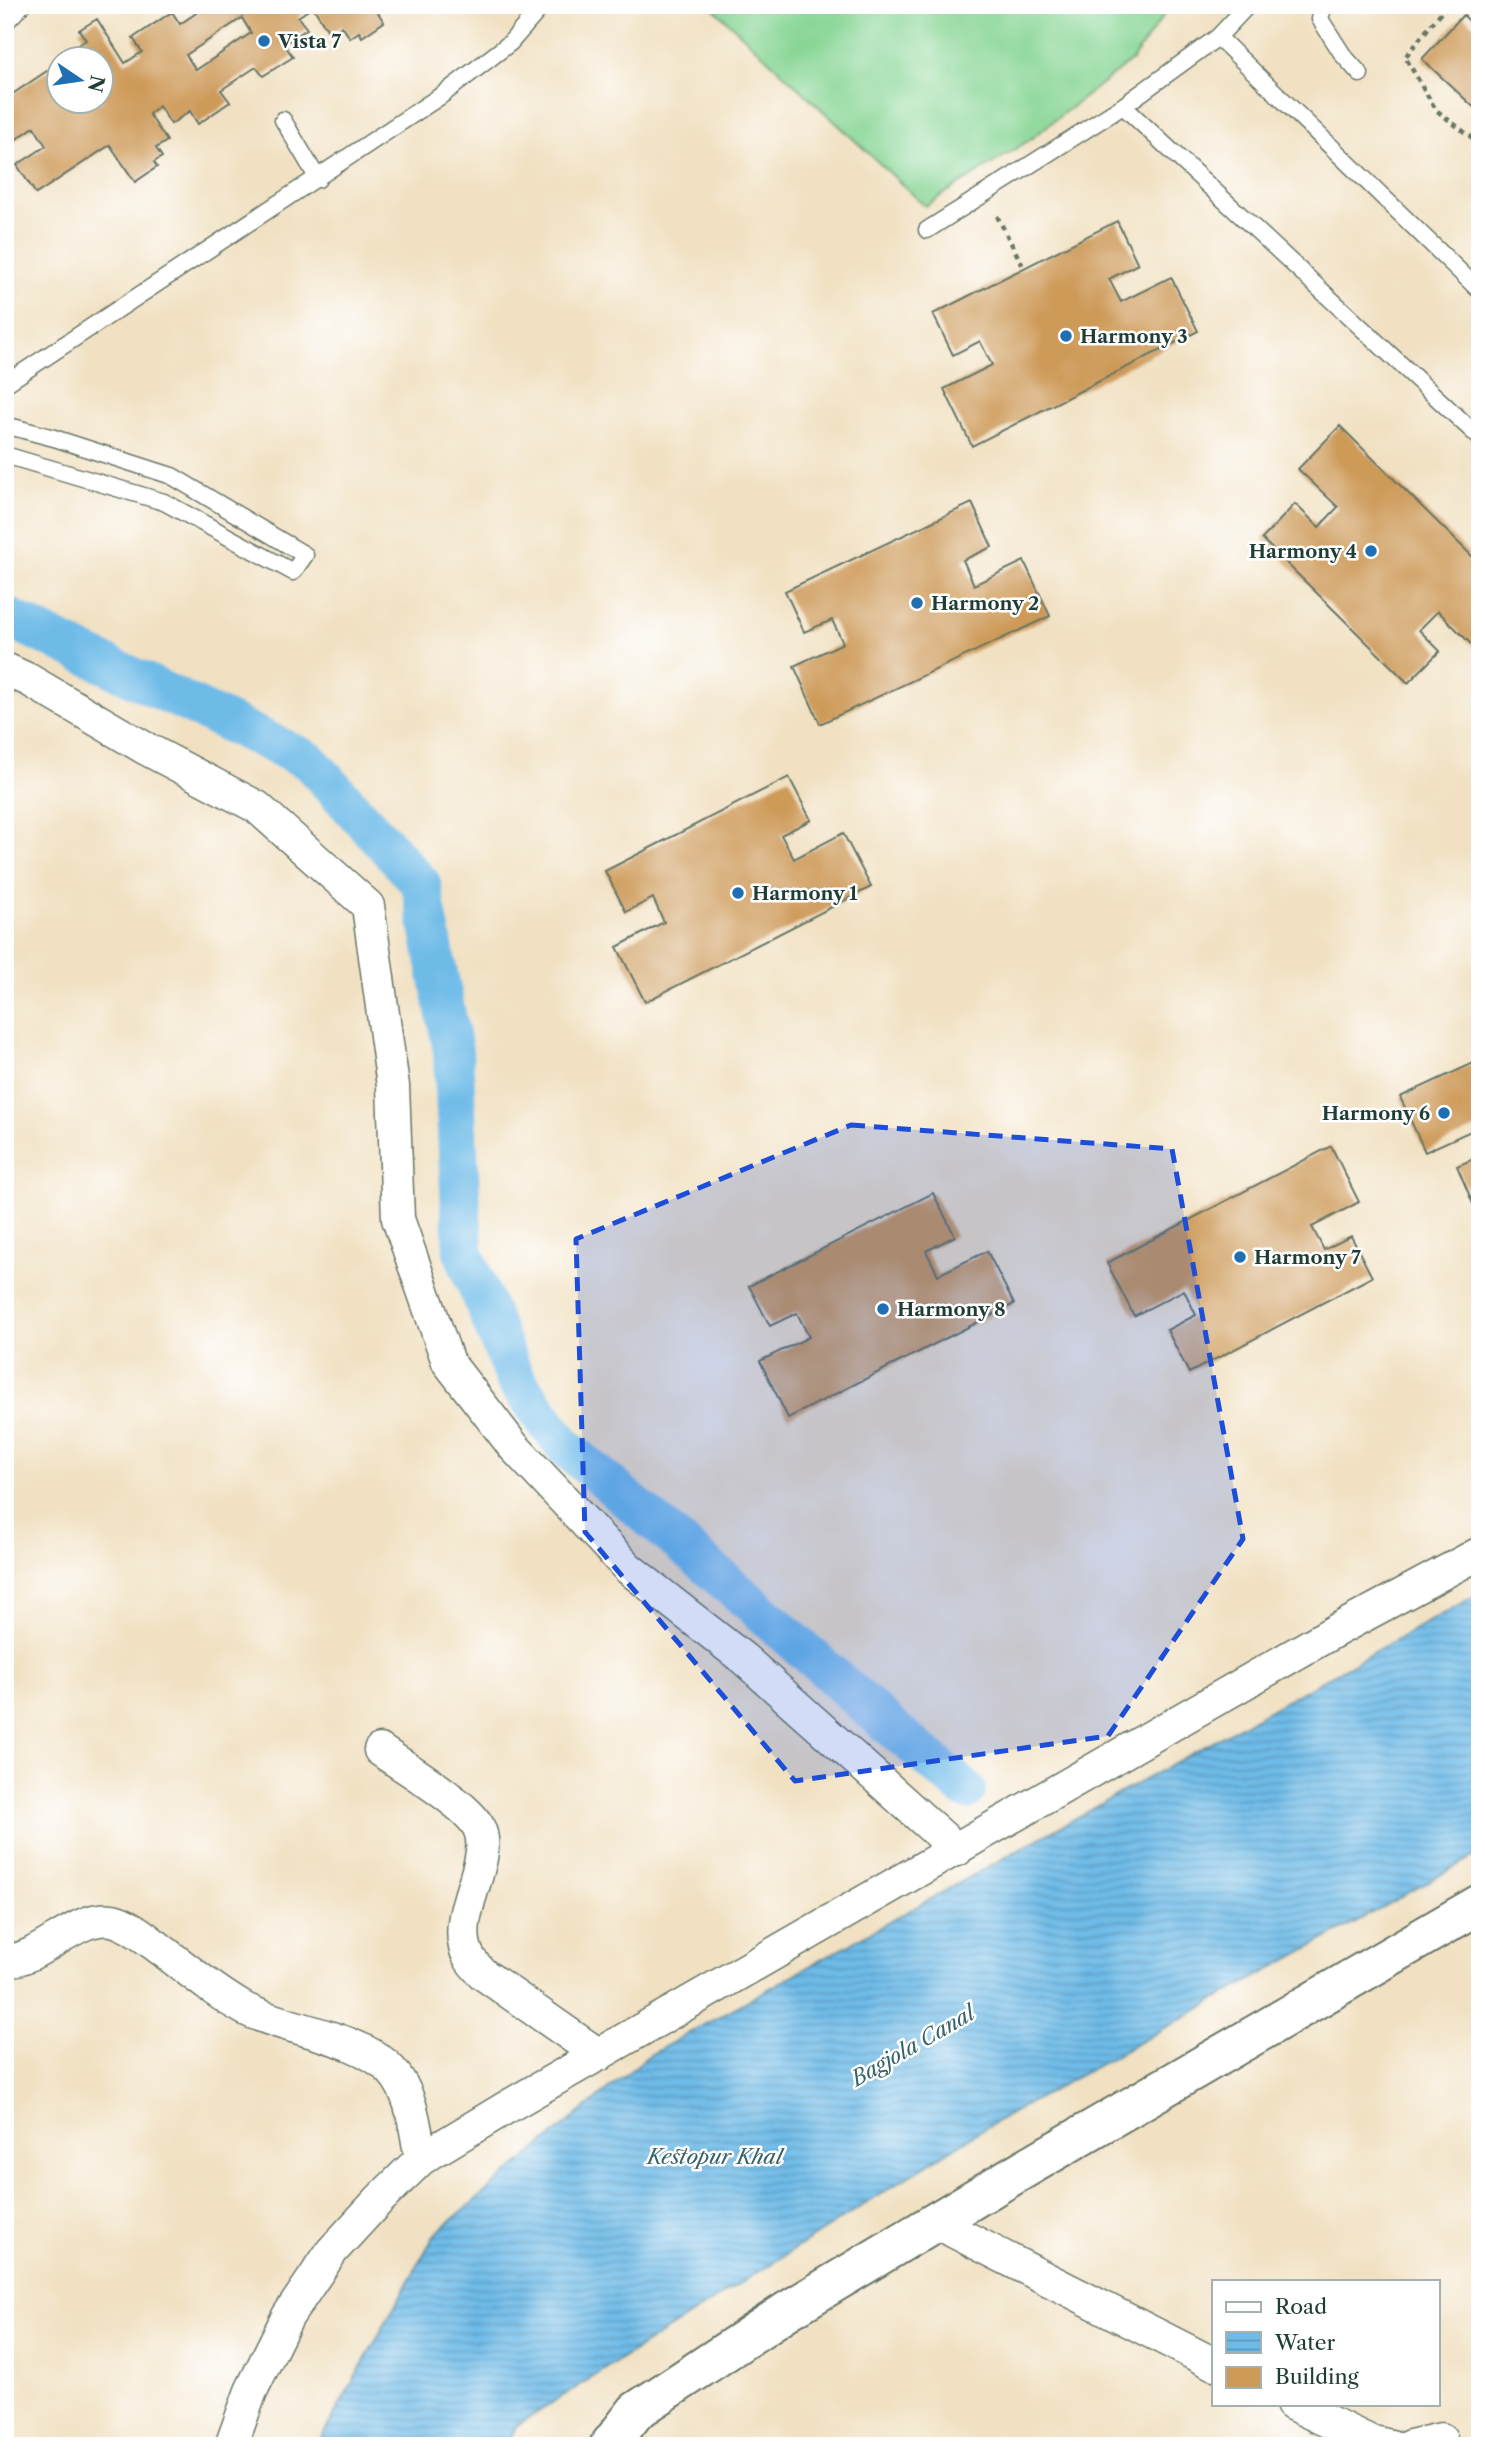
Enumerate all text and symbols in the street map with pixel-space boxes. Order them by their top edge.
place label: Vista 7 [277,30,341,53]
marker: Vista 7 [256,33,272,49]
north arrow [46,46,116,116]
text: N [83,73,109,94]
place label: Harmony 3 [1080,325,1188,348]
marker: Harmony 3 [1058,328,1074,344]
place label: Harmony 4 [1249,540,1357,563]
marker: Harmony 4 [1363,543,1379,559]
place label: Harmony 2 [931,592,1039,615]
marker: Harmony 2 [909,595,925,611]
place label: Harmony 1 [752,882,858,905]
marker: Harmony 1 [730,885,746,901]
place label: Harmony 6 [1322,1102,1430,1125]
marker: Harmony 6 [1436,1105,1452,1121]
place label: Harmony 7 [1254,1246,1361,1269]
marker: Harmony 7 [1232,1249,1248,1265]
place label: Harmony 8 [897,1298,1006,1321]
marker: Harmony 8 [875,1301,891,1317]
water label: Bagjola Canal [845,1999,981,2092]
water label: Kestopur Khal [645,2144,785,2169]
legend [1212,2280,1440,2406]
text: Road [1275,2294,1327,2319]
text: Water [1274,2330,1335,2355]
text: Building [1275,2364,1360,2389]

